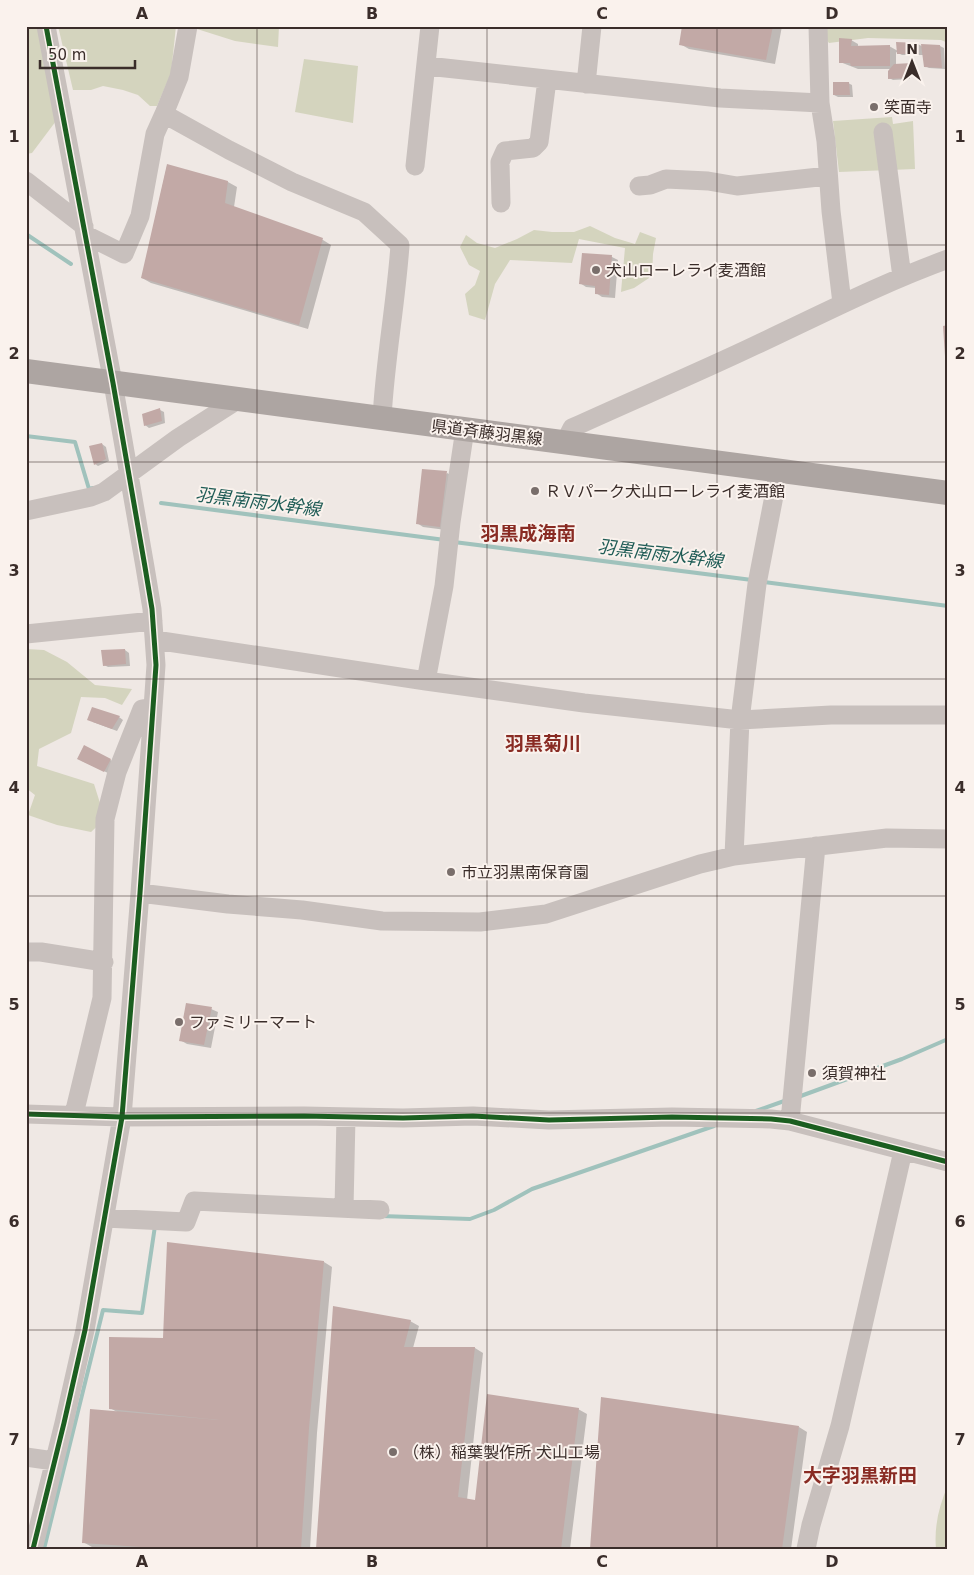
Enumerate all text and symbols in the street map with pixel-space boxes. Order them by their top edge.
text: A [136,4,149,23]
text: B [366,4,378,23]
text: C [596,4,608,23]
text: D [825,4,839,23]
scale bar [40,38,135,70]
north arrow [886,38,936,88]
text: N [906,41,918,57]
text: 50 m [48,46,86,64]
place label: 笑面寺 [884,98,932,117]
marker: 笑面寺 [868,101,880,113]
text: 1 [8,127,20,146]
text: 1 [954,127,966,146]
place label: 犬山ローレライ麦酒館 [606,261,766,280]
marker: 犬山ローレライ麦酒館 [590,264,602,276]
text: 2 [8,344,20,363]
text: 2 [954,344,966,363]
street label: 県道斉藤羽黒線 [430,416,544,449]
place label: ＲＶパーク犬山ローレライ麦酒館 [545,482,785,501]
water label: 羽黒南雨水幹線 [194,483,324,520]
marker: ＲＶパーク犬山ローレライ麦酒館 [529,485,541,497]
district label: 羽黒成海南 [480,522,576,544]
water label: 羽黒南雨水幹線 [596,535,726,572]
text: 3 [8,561,20,580]
text: 3 [954,561,966,580]
district label: 羽黒菊川 [505,732,581,754]
text: 4 [8,778,20,797]
text: 4 [954,778,966,797]
place label: 市立羽黒南保育園 [461,863,589,882]
marker: 市立羽黒南保育園 [445,866,457,878]
text: 5 [8,995,20,1014]
text: 5 [954,995,966,1014]
place label: ファミリーマート [189,1013,317,1032]
marker: ファミリーマート [173,1016,185,1028]
place label: 須賀神社 [822,1064,886,1083]
marker: 須賀神社 [806,1067,818,1079]
text: 6 [8,1212,20,1231]
text: 6 [954,1212,966,1231]
text: 7 [8,1430,20,1449]
text: 7 [954,1430,966,1449]
place label: （株）稲葉製作所 犬山工場 [403,1443,600,1462]
marker: （株）稲葉製作所 犬山工場 [387,1446,399,1458]
district label: 大字羽黒新田 [803,1464,917,1486]
text: A [136,1552,149,1571]
text: B [366,1552,378,1571]
text: C [596,1552,608,1571]
text: D [825,1552,839,1571]

